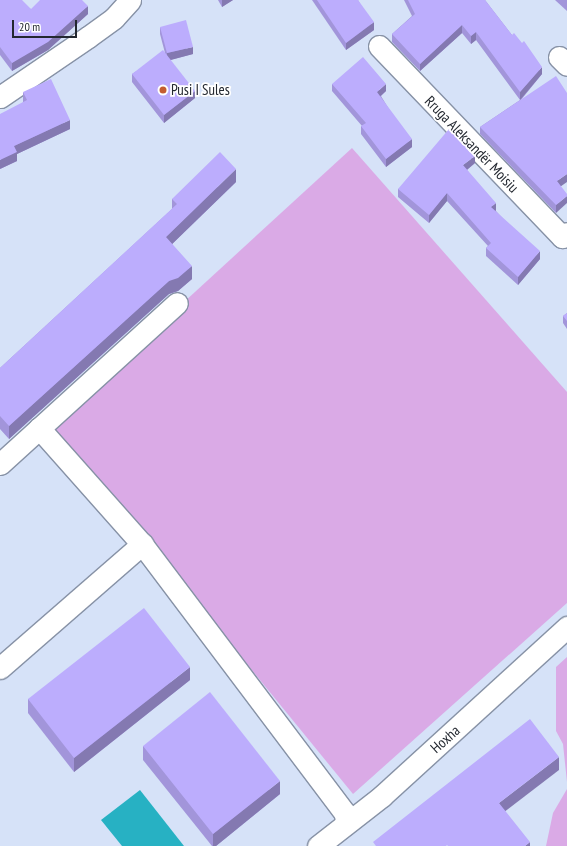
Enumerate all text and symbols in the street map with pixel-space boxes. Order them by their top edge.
scale bar [14,12,79,38]
text: 20 m [19,19,40,34]
place label: Pusi I Sules [171,81,230,99]
marker: Pusi I Sules [158,85,168,95]
street label: Rruga Aleksandër Moisiu [421,92,523,196]
street label: Hoxha [427,721,463,757]

